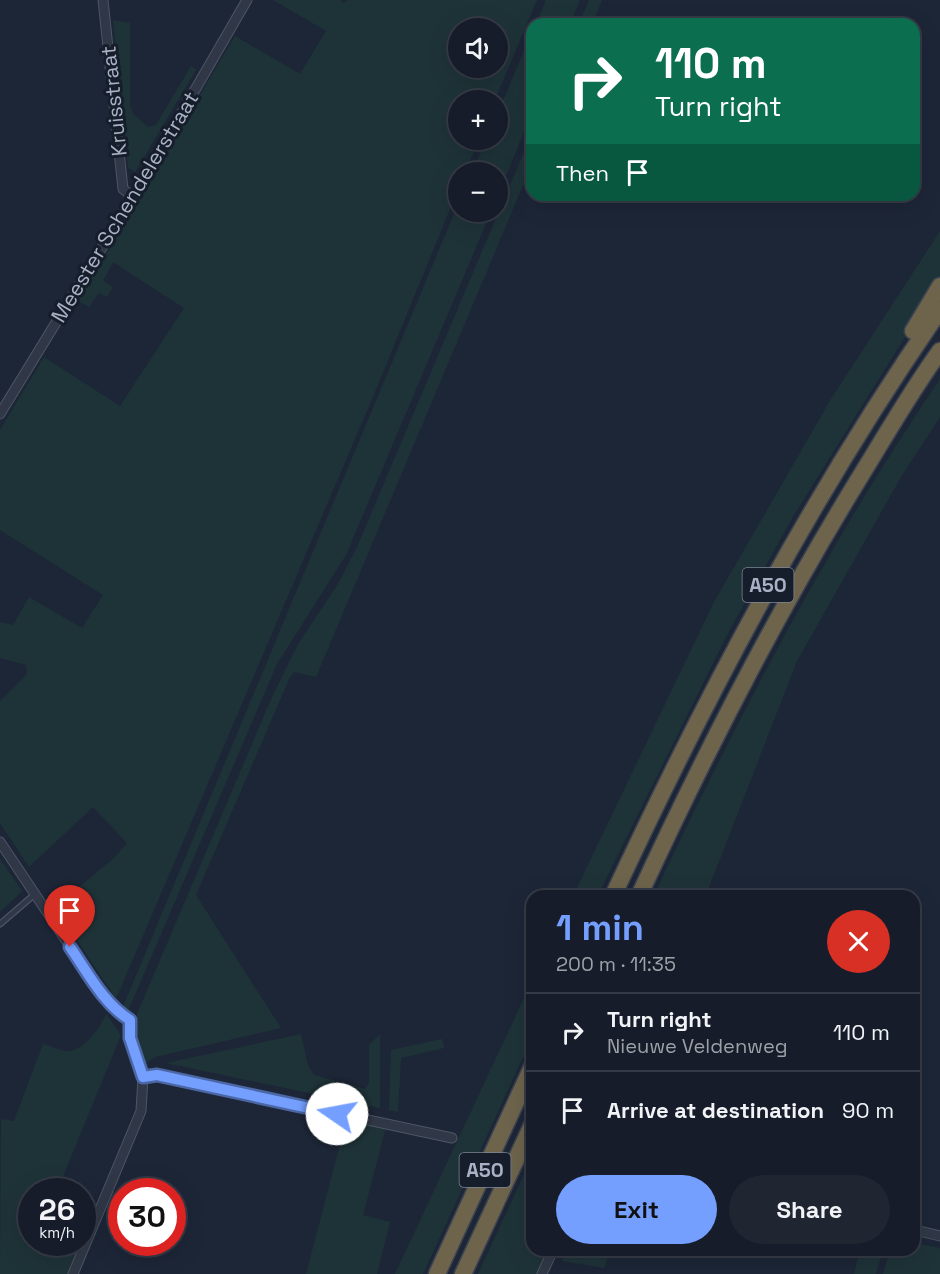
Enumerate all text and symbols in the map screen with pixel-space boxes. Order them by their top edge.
map controls [448,18,508,222]
button: sound [448,18,508,78]
text: 110 m [655,37,767,90]
icon: right [556,42,634,120]
street label: Kruisstraat [94,44,133,158]
street label: Meester Schendelerstraat [45,86,204,327]
text: Turn right [655,89,782,124]
button: + [448,90,508,150]
icon: arrive [621,156,654,189]
text: Then [556,159,609,187]
button: − [448,162,508,222]
road number: A50 [742,568,794,602]
pin [44,885,95,947]
icon: arrive [53,894,86,927]
text: 1 min [556,905,644,951]
button: close [827,910,890,973]
text: 200 m · 11:35 [556,951,676,977]
text: Turn right [607,1005,712,1033]
icon: right [556,1016,589,1049]
text: 110 m [833,1018,890,1046]
text: Nieuwe Veldenweg [607,1033,788,1059]
position arrow [305,1082,369,1146]
icon: arrive [556,1094,589,1127]
text: Arrive at destination [607,1096,824,1124]
text: 90 m [842,1096,894,1124]
road number: A50 [460,1153,510,1187]
button: Exit [556,1175,717,1244]
button: Share [729,1175,890,1244]
speed limit sign: 30 [108,1178,186,1256]
text: 26 [39,1190,75,1229]
text: km/h [39,1223,75,1242]

